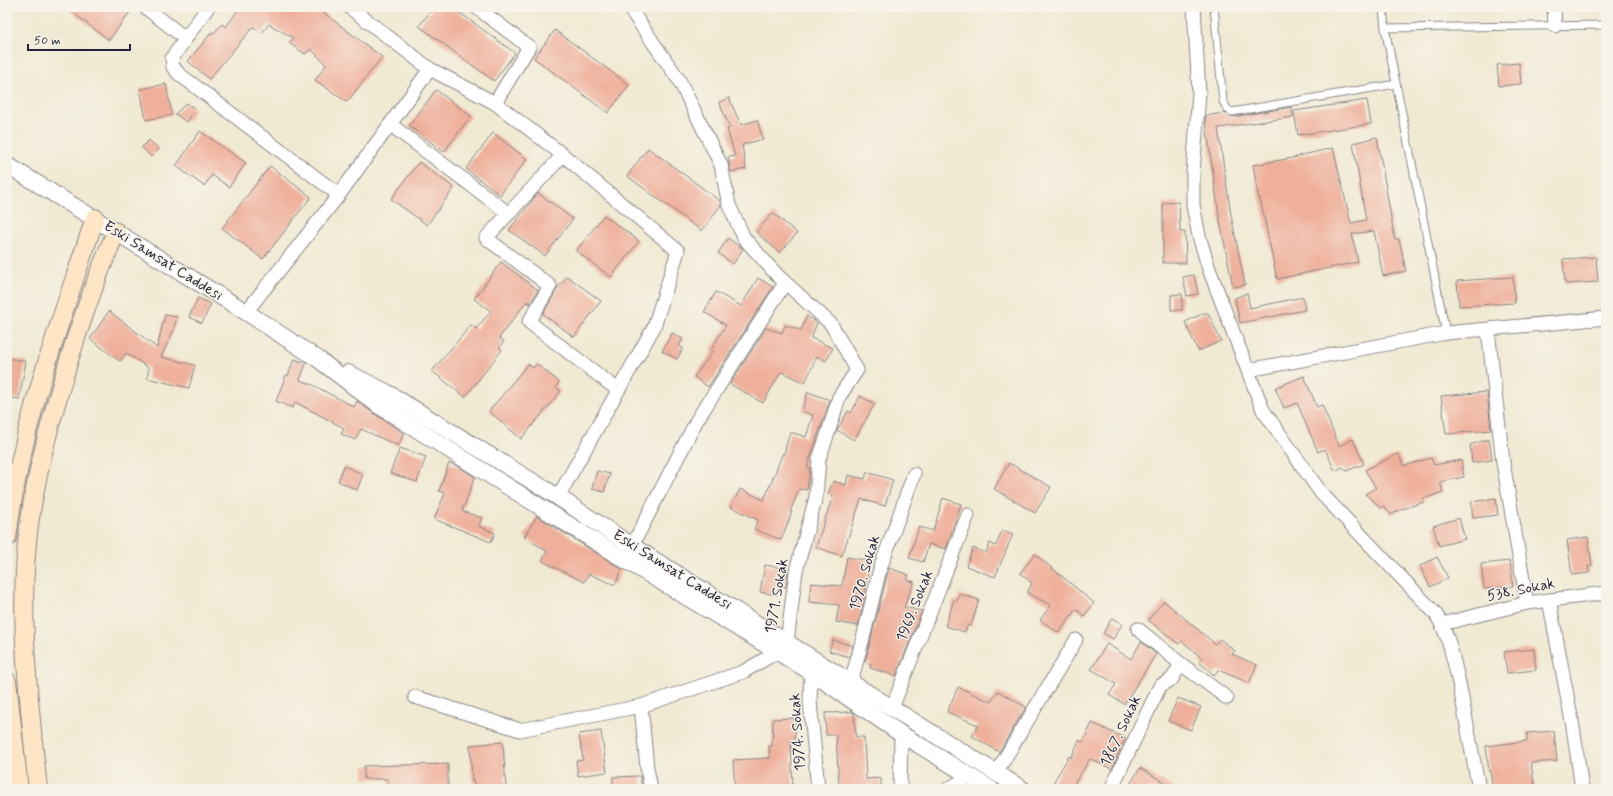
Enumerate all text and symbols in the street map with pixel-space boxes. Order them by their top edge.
scale bar [28,26,130,52]
text: 50 m [34,33,61,49]
street label: Eski Samsat Caddesi [100,216,226,306]
street label: Eski Samsat Caddesi [609,525,735,615]
street label: 1970. Sokak [845,533,885,613]
street label: 1971. Sokak [761,557,793,635]
street label: 1969. Sokak [892,567,938,645]
street label: 538. Sokak [1485,574,1557,606]
street label: 1974. Sokak [785,692,811,772]
street label: 1867. Sokak [1096,692,1146,770]

